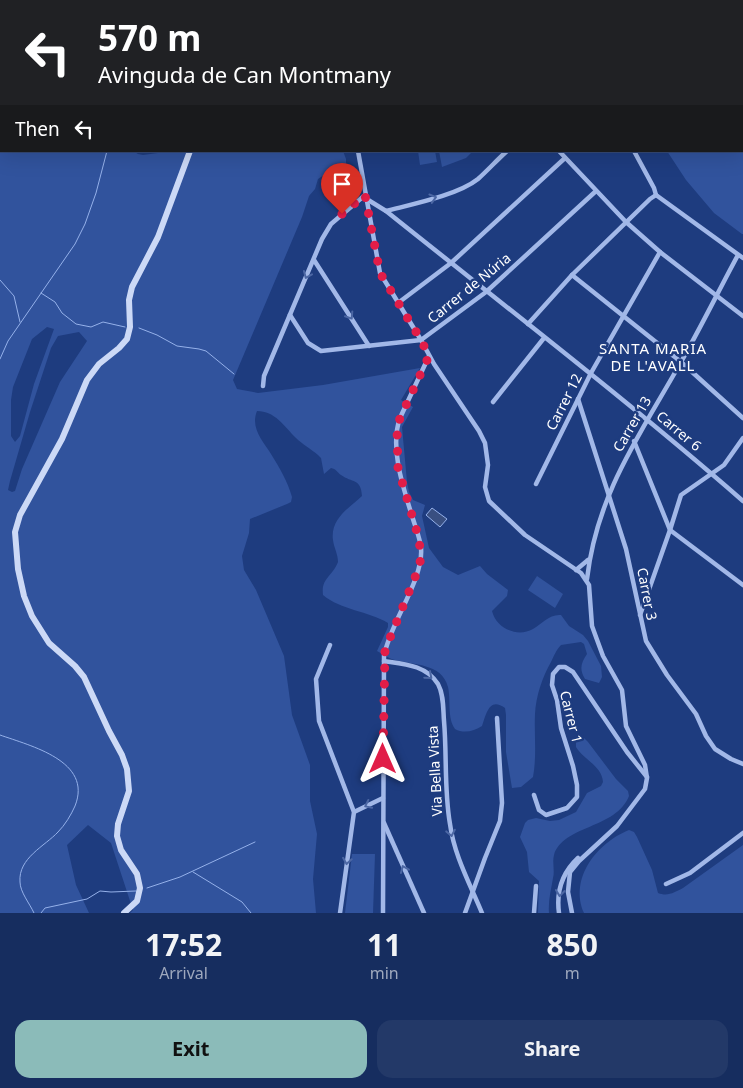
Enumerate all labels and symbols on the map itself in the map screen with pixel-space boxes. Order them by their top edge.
pin [321,163,363,214]
one-way arrow [429,193,437,203]
street label: Carrer de Núria [423,248,514,327]
one-way arrow [303,270,314,279]
one-way arrow [343,311,353,320]
district label: SANTA MARIA DE L'AVALL [599,338,707,375]
street label: Carrer 12 [541,370,586,433]
street label: Carrer 13 [608,392,655,455]
street label: Carrer 6 [653,406,706,455]
street label: Carrer 3 [633,566,662,622]
one-way arrow [424,670,433,679]
street label: Carrer 1 [556,689,587,745]
street label: Via Bella Vista [423,725,446,817]
position arrow [356,732,408,784]
one-way arrow [365,799,374,809]
one-way arrow [446,829,456,837]
one-way arrow [343,856,353,865]
one-way arrow [400,865,410,874]
one-way arrow [554,890,565,898]

